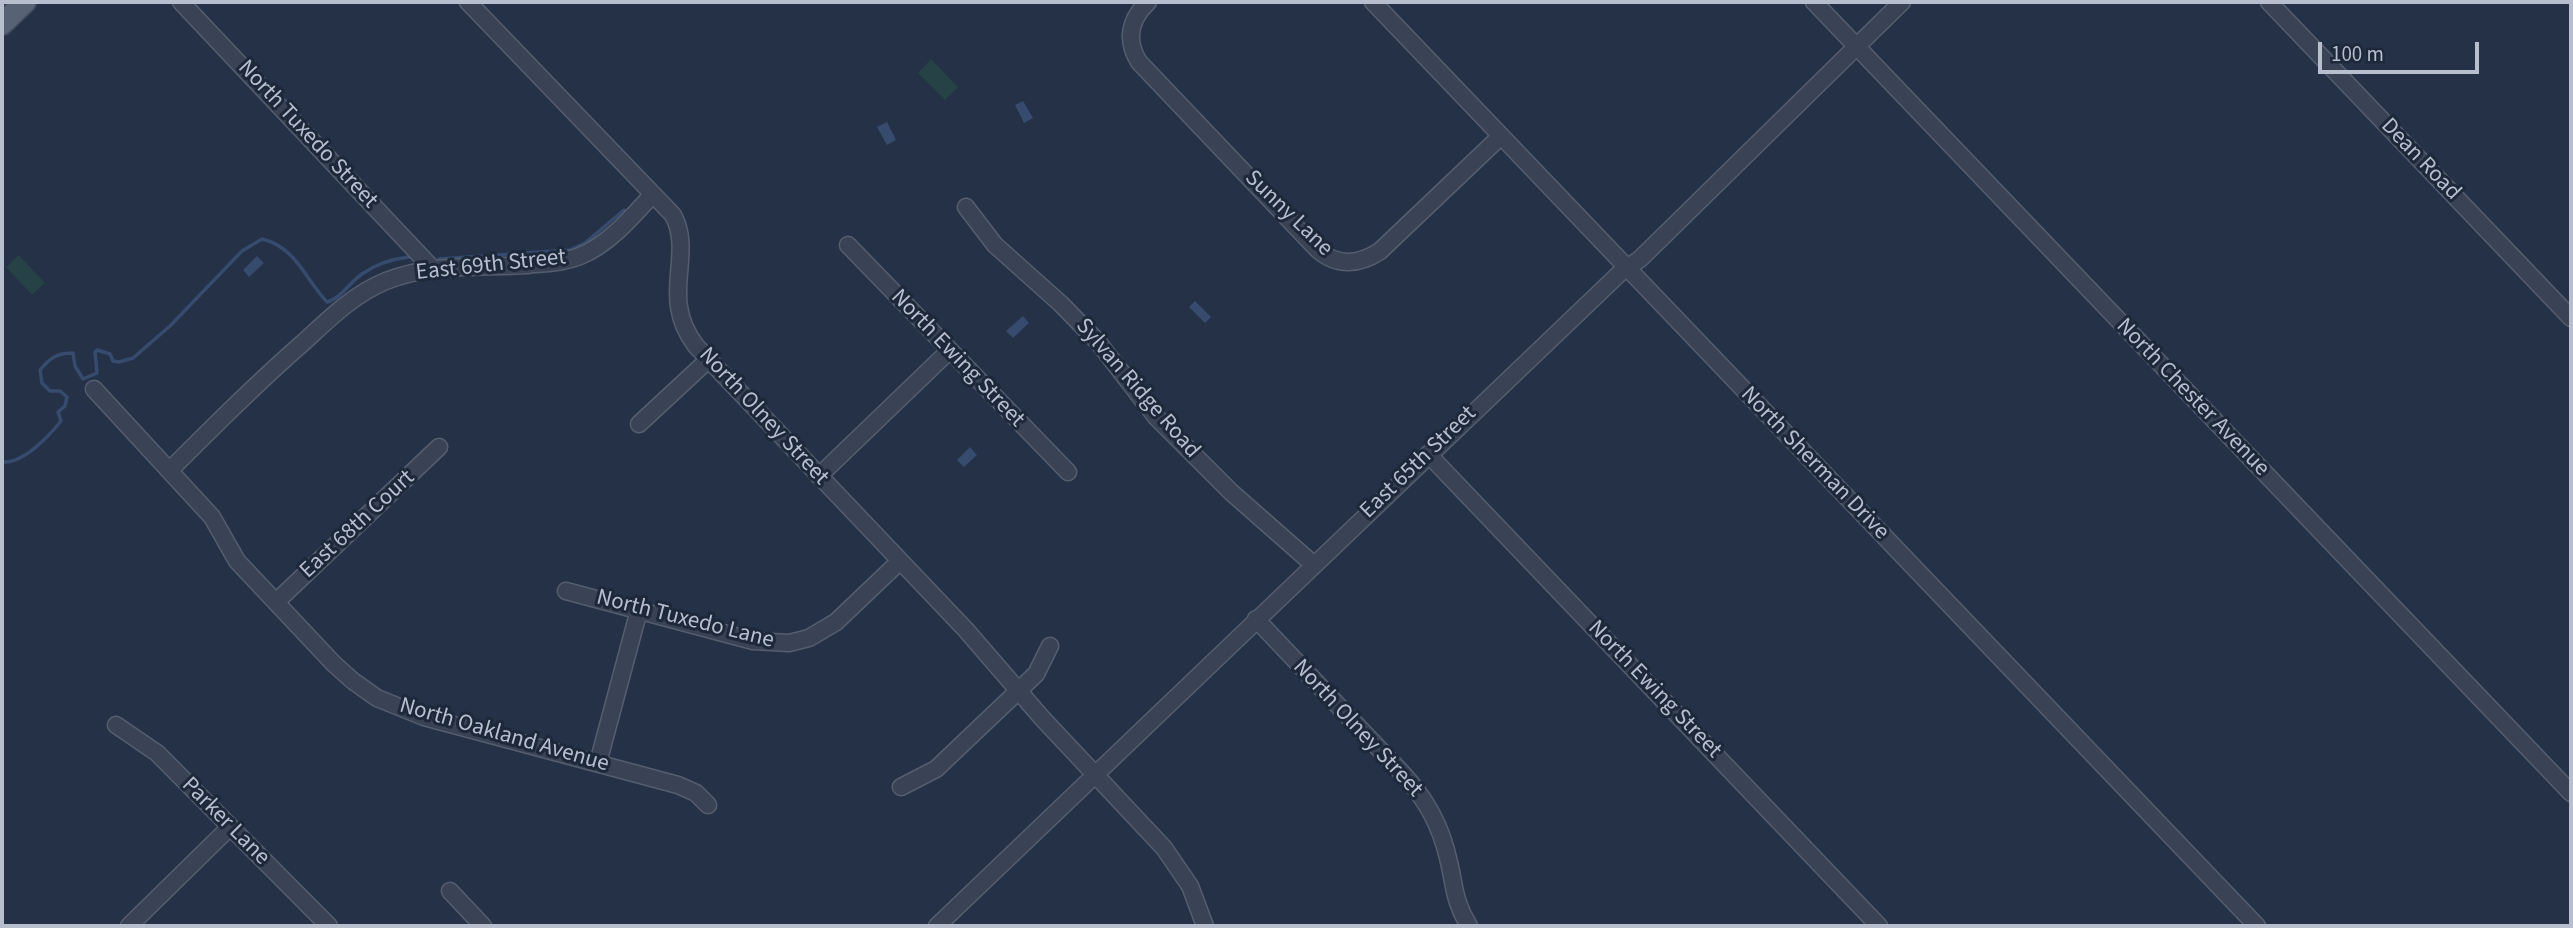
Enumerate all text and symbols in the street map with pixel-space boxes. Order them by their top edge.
scale bar [2321,28,2482,72]
text: 100 m [2331,39,2384,69]
street label: North Tuxedo Street [231,55,383,215]
street label: Dean Road [2374,113,2466,207]
street label: Sunny Lane [1238,165,1338,263]
street label: East 69th Street [415,244,567,288]
street label: North Ewing Street [884,284,1030,434]
street label: Sylvan Ridge Road [1069,313,1205,465]
street label: North Chester Avenue [2110,313,2274,483]
street label: North Olney Street [692,342,834,492]
street label: North Sherman Drive [1734,382,1894,546]
street label: East 65th Street [1355,401,1483,525]
street label: East 68th Court [295,465,421,585]
street label: North Tuxedo Lane [593,585,777,655]
street label: North Ewing Street [1581,615,1727,765]
street label: North Olney Street [1286,654,1428,804]
street label: North Oakland Avenue [396,693,612,779]
street label: Parker Lane [175,772,275,872]

